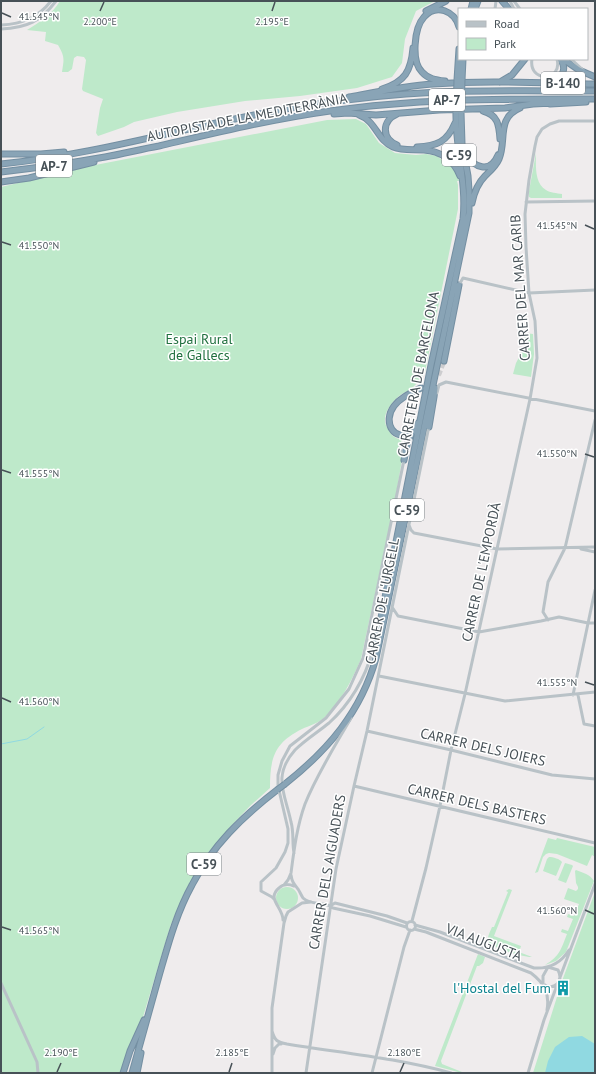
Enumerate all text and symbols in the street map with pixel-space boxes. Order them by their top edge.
legend [458,8,588,60]
text: 41.545°N [19,10,59,23]
text: 2.200°E [83,15,117,28]
text: 2.195°E [255,15,289,28]
text: Road [494,16,519,31]
text: Park [494,36,516,51]
road number: B-140 [541,72,585,94]
street label: AUTOPISTA DE LA MEDITERRÀNIA [145,89,350,145]
road number: AP-7 [429,89,465,111]
road number: C-59 [442,144,476,166]
road number: AP-7 [36,155,72,177]
street label: CARRER DEL MAR CARIB [506,214,534,362]
text: 41.545°N [537,219,577,232]
text: 41.550°N [19,239,59,252]
street label: CARRETERA DE BARCELONA [393,289,443,458]
park label: Espai Rural de Gallecs [166,330,232,364]
text: 41.550°N [537,447,577,460]
text: 41.555°N [19,467,59,480]
road number: C-59 [390,499,424,521]
street label: CARRER DE L'EMPORDÀ [457,500,505,643]
street label: CARRER DE L'URGELL [361,536,403,666]
text: 41.555°N [537,676,577,689]
text: 41.560°N [19,695,59,708]
street label: CARRER DELS JOIERS [419,724,547,770]
street label: CARRER DELS BASTERS [406,779,548,829]
street label: CARRER DELS AIGUADERS [304,793,350,951]
road number: C-59 [187,853,221,875]
text: 41.560°N [537,904,577,917]
street label: VIA AUGUSTA [442,919,526,965]
text: 41.565°N [19,924,59,937]
place label: l'Hostal del Fum [453,979,551,997]
building icon: l'Hostal del Fum [554,979,572,997]
text: 2.190°E [44,1046,78,1059]
text: 2.185°E [215,1046,249,1059]
text: 2.180°E [387,1046,421,1059]

